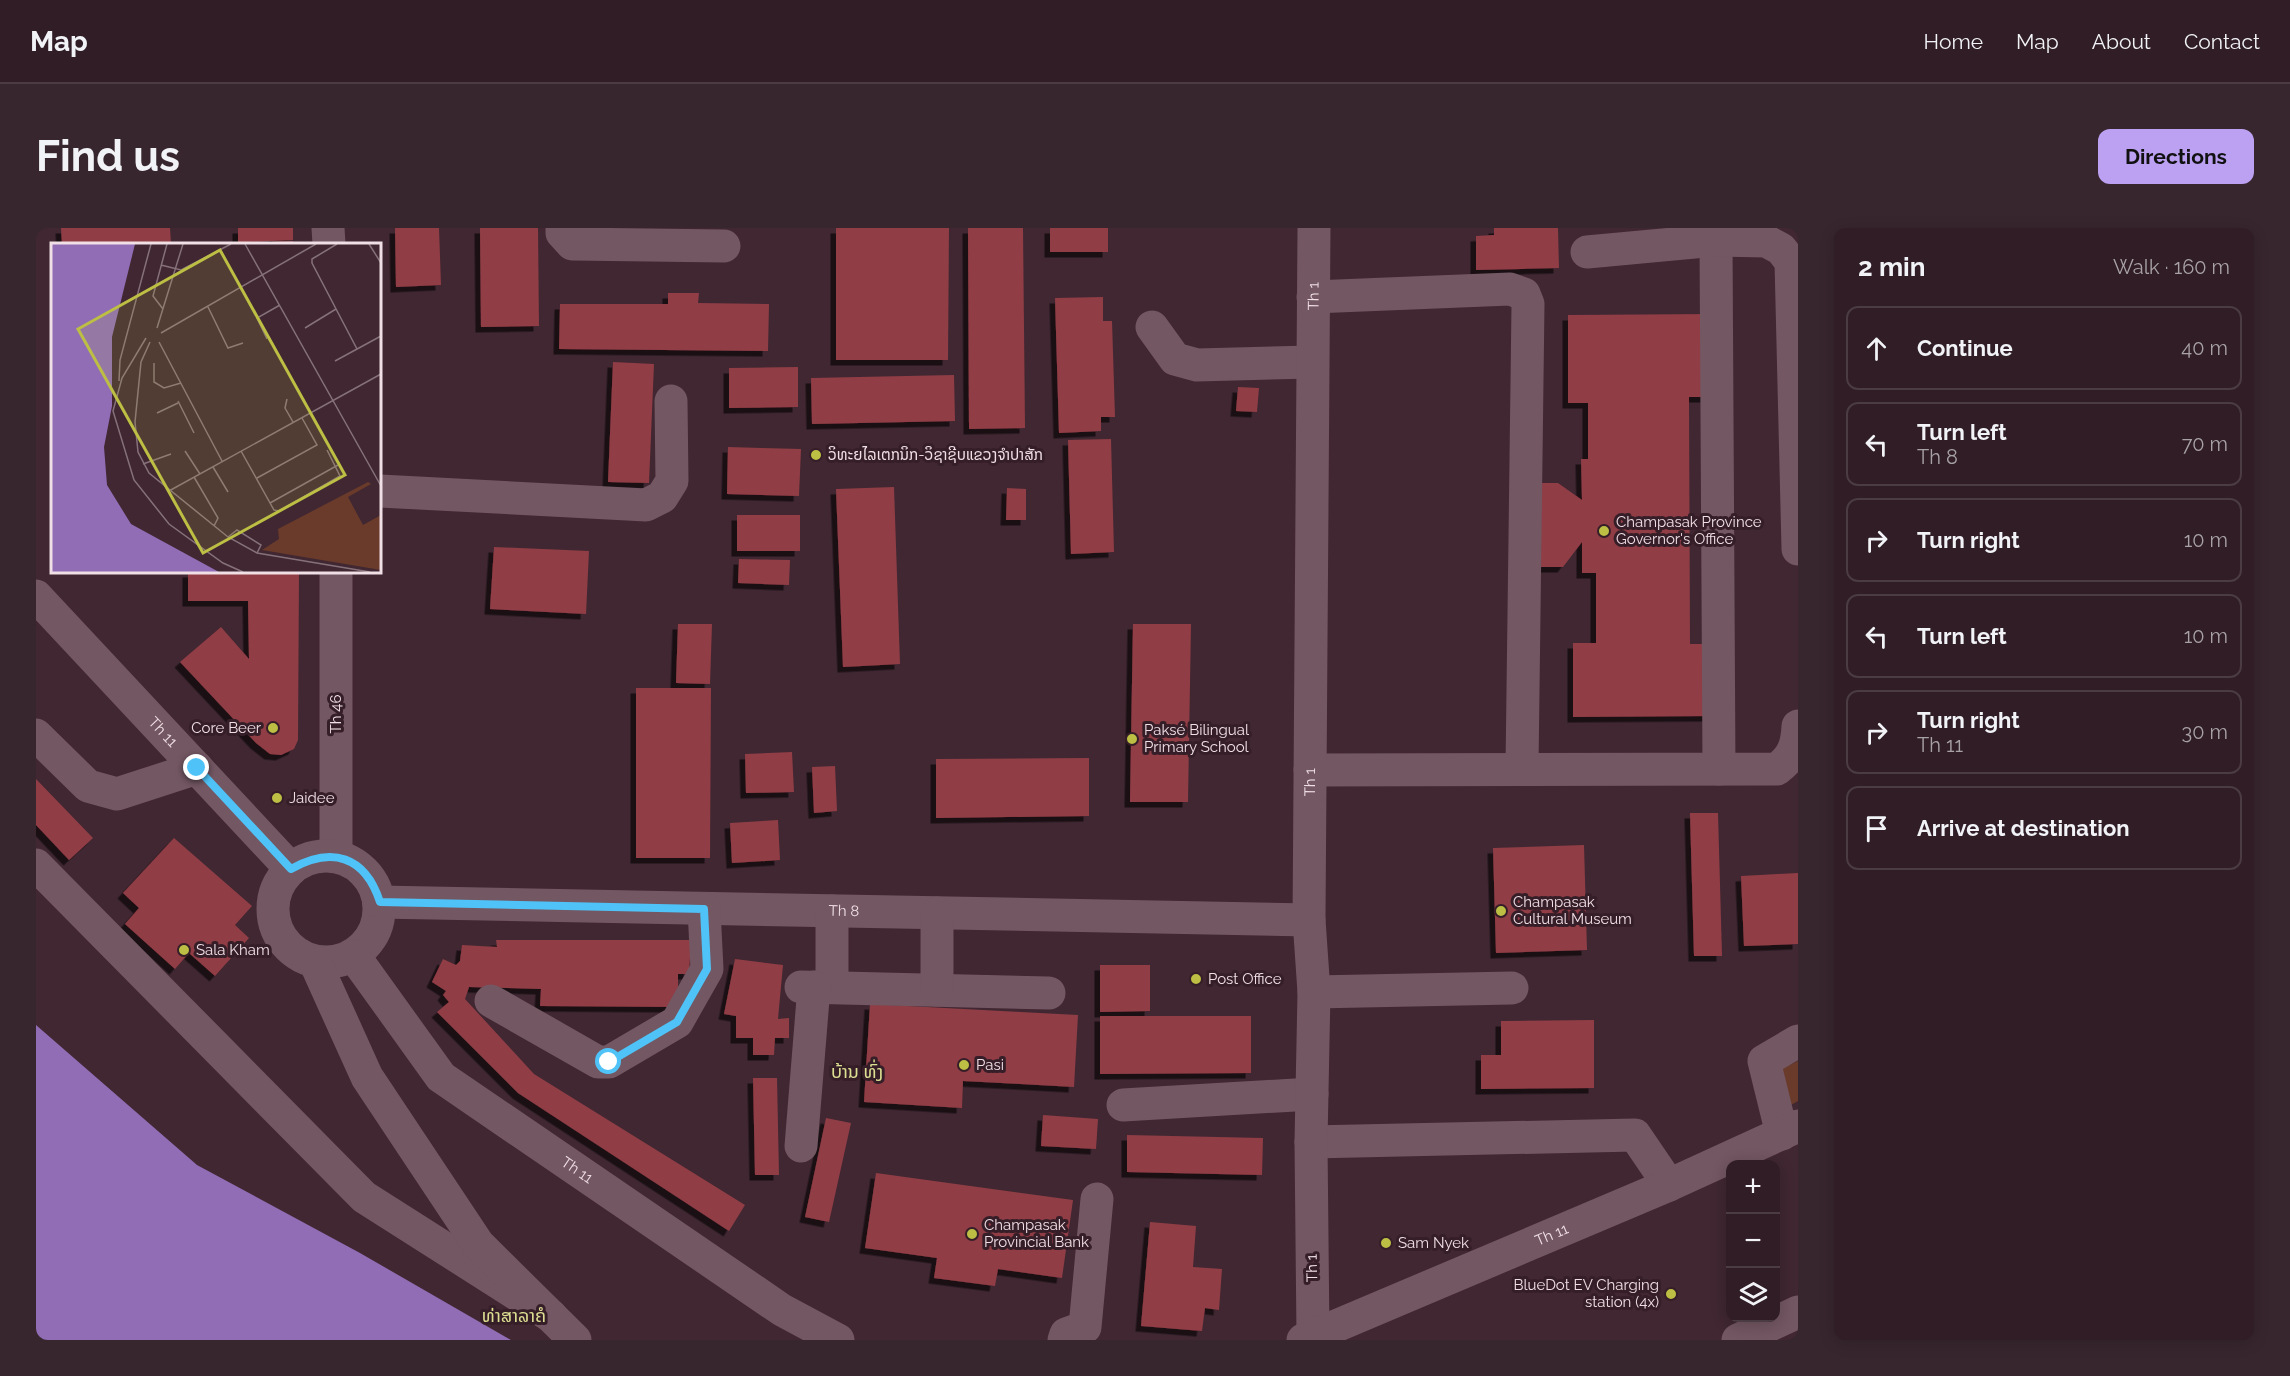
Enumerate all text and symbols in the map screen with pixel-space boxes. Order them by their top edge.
text: Map [30,25,88,58]
text: Home [1924,29,1983,54]
text: Map [2016,29,2059,54]
text: About [2092,29,2151,54]
text: Contact [2184,29,2260,54]
button: Directions [2098,129,2254,184]
text: Find us [36,132,180,181]
inset map [51,243,381,573]
text: 2 min [1858,252,1925,282]
text: Walk · 160 m [2113,255,2230,279]
street label: Th 1 [1304,282,1323,310]
icon: ahead [1860,332,1893,365]
text: Continue [1917,335,2013,361]
text: 40 m [2181,336,2228,360]
text: Turn left [1917,419,2007,445]
icon: left [1860,428,1893,461]
text: 70 m [2182,432,2228,456]
text: Th 8 [1917,445,1958,469]
place label: ວິທະຍໄລເຕກນິກ-ວິຊາຊີບແຂວງຈໍາປາສັກ [828,446,1043,464]
marker: ວິທະຍໄລເຕກນິກ-ວິຊາຊີບແຂວງຈໍາປາສັກ [809,448,823,462]
place label: Champasak Province Governor's Office [1616,513,1762,548]
marker: Champasak Province Governor's Office [1597,524,1611,538]
icon: right [1860,524,1893,557]
text: Turn right [1917,527,2020,553]
text: 10 m [2184,528,2228,552]
icon: left [1860,620,1893,653]
text: Turn left [1917,623,2007,649]
text: 10 m [2184,624,2228,648]
street label: Th 46 [327,695,345,733]
text: Turn right [1917,707,2020,733]
street label: Th 11 [145,713,182,751]
icon: right [1860,716,1893,749]
place label: Core Beer [191,719,262,737]
text: 30 m [2182,720,2228,744]
marker: Core Beer [266,721,280,735]
place label: Paksé Bilingual Primary School [1144,721,1250,756]
marker: Paksé Bilingual Primary School [1125,732,1139,746]
text: Th 11 [1917,733,1963,757]
route end [183,754,209,780]
street label: Th 1 [1301,767,1319,796]
place label: Jaidee [289,789,335,807]
marker: Jaidee [270,791,284,805]
icon: arrive [1860,812,1893,845]
text: Arrive at destination [1917,815,2130,841]
place label: Champasak Cultural Museum [1513,893,1632,928]
street label: Th 8 [828,902,859,920]
marker: Champasak Cultural Museum [1494,904,1508,918]
place label: Sala Kham [196,941,270,959]
marker: Sala Kham [177,943,191,957]
place label: Post Office [1208,970,1282,988]
marker: Post Office [1189,972,1203,986]
route start [595,1048,621,1074]
place label: Pasi [976,1056,1004,1074]
marker: Pasi [957,1058,971,1072]
district label: ບ້ານ ທົ່ງ [831,1059,883,1082]
street label: Th 11 [558,1153,597,1188]
map controls [1726,1160,1780,1322]
button: + [1726,1160,1780,1214]
button: − [1726,1214,1780,1268]
place label: Champasak Provincial Bank [984,1216,1089,1251]
street label: Th 11 [1532,1219,1572,1250]
marker: Champasak Provincial Bank [965,1227,979,1241]
place label: Sam Nyek [1398,1234,1469,1252]
marker: Sam Nyek [1379,1236,1393,1250]
street label: Th 1 [1303,1253,1321,1282]
button: layers [1726,1268,1780,1322]
place label: BlueDot EV Charging station (4x) [1513,1276,1659,1311]
marker: BlueDot EV Charging station (4x) [1664,1287,1678,1301]
district label: ທ່າສາລາຄໍ [482,1305,546,1326]

